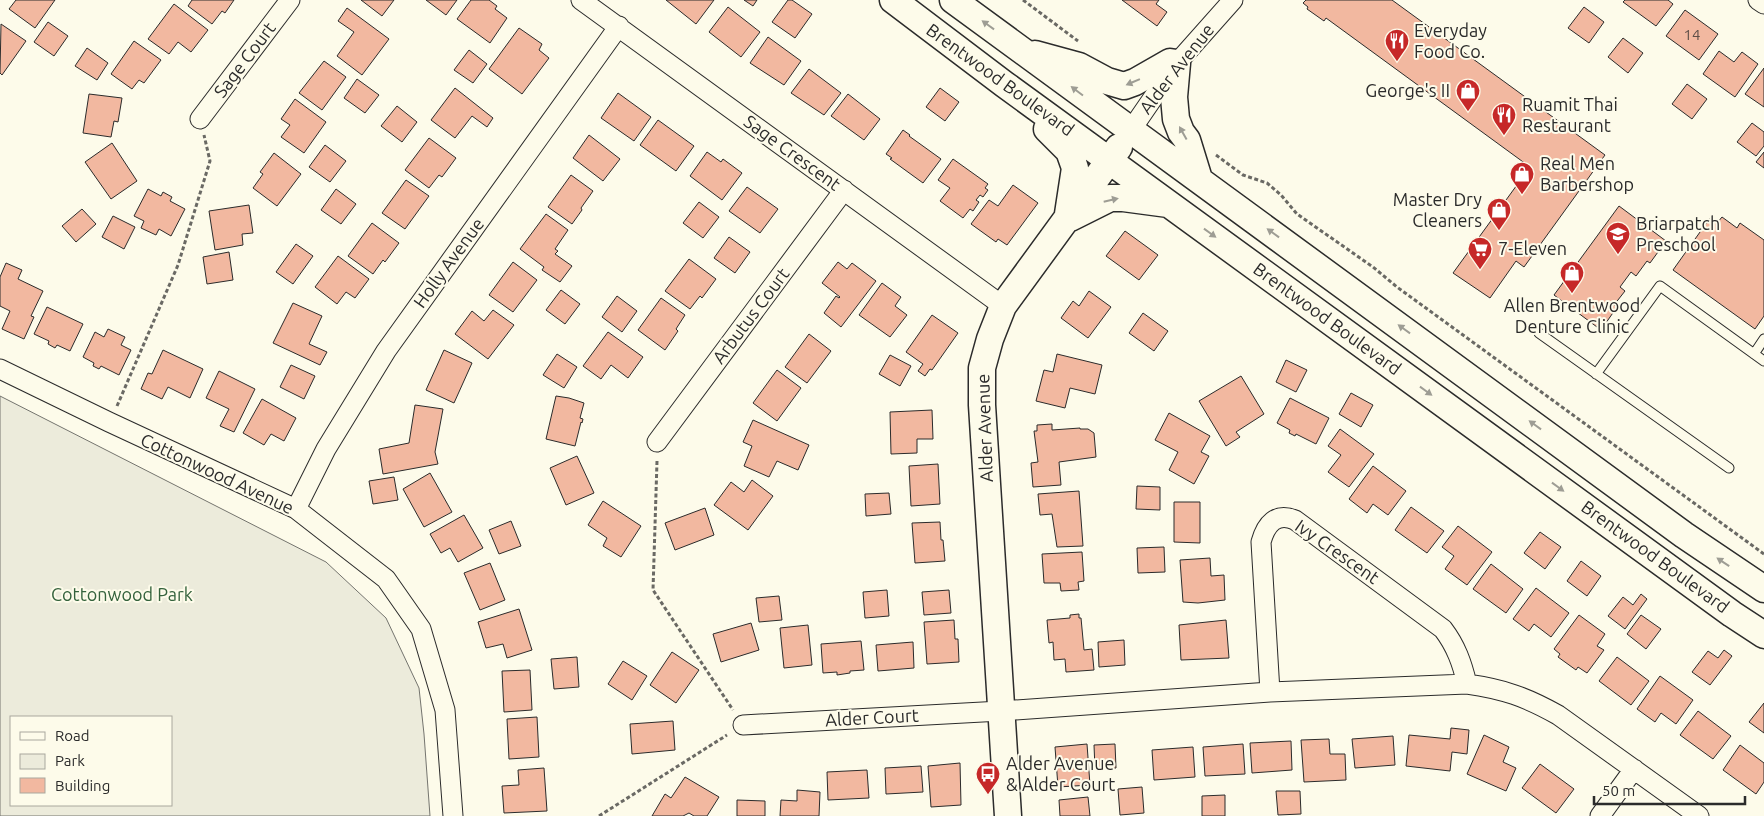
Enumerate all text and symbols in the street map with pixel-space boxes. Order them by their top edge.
street label: Sage Court [209,18,279,101]
street label: Brentwood Boulevard [923,19,1078,139]
street label: Alder Avenue [1135,19,1217,117]
one-way arrow [981,20,995,30]
place label: Everyday Food Co. [1414,20,1487,61]
house number: 14 [1684,26,1700,43]
restaurant icon: Everyday Food Co. [1384,28,1410,62]
shop icon: George's II [1455,78,1481,112]
one-way arrow [1126,79,1140,87]
place label: George's II [1365,80,1450,100]
one-way arrow [1070,86,1084,96]
place label: Ruamit Thai Restaurant [1522,94,1618,135]
restaurant icon: Ruamit Thai Restaurant [1491,102,1517,136]
street label: Sage Crescent [740,111,845,194]
one-way arrow [1178,127,1187,140]
place label: Real Men Barbershop [1540,153,1634,194]
shop icon: Real Men Barbershop [1509,161,1535,195]
place label: Master Dry Cleaners [1393,189,1482,230]
one-way arrow [1103,196,1119,204]
shop icon: Master Dry Cleaners [1486,197,1512,231]
place label: Briarpatch Preschool [1636,213,1720,254]
street label: Holly Avenue [409,214,487,311]
school or university icon: Briarpatch Preschool [1605,221,1631,255]
one-way arrow [1203,228,1217,238]
one-way arrow [1266,228,1280,238]
supermarket icon: 7-Eleven [1467,236,1493,270]
place label: 7-Eleven [1498,238,1567,258]
street label: Brentwood Boulevard [1250,258,1405,378]
shop icon: Allen Brentwood Denture Clinic [1559,260,1585,294]
street label: Arbutus Court [708,264,793,367]
place label: Allen Brentwood Denture Clinic [1504,295,1640,336]
one-way arrow [1397,324,1411,334]
street label: Alder Avenue [972,373,996,483]
one-way arrow [1419,386,1433,396]
one-way arrow [1528,420,1542,430]
street label: Cottonwood Avenue [138,429,297,517]
one-way arrow [1551,481,1564,492]
street label: Brentwood Boulevard [1578,496,1733,616]
street label: Ivy Crescent [1292,515,1383,587]
one-way arrow [1717,557,1730,567]
park label: Cottonwood Park [51,584,193,604]
street label: Alder Court [825,705,919,729]
legend [10,716,172,806]
text: Road [55,727,90,744]
text: Park [55,752,85,769]
place label: Alder Avenue & Alder Court [1006,753,1115,794]
bus stop icon: Alder Avenue & Alder Court [975,761,1001,795]
scale bar [1594,774,1745,806]
text: Building [55,777,110,794]
text: 50 m [1602,782,1635,799]

